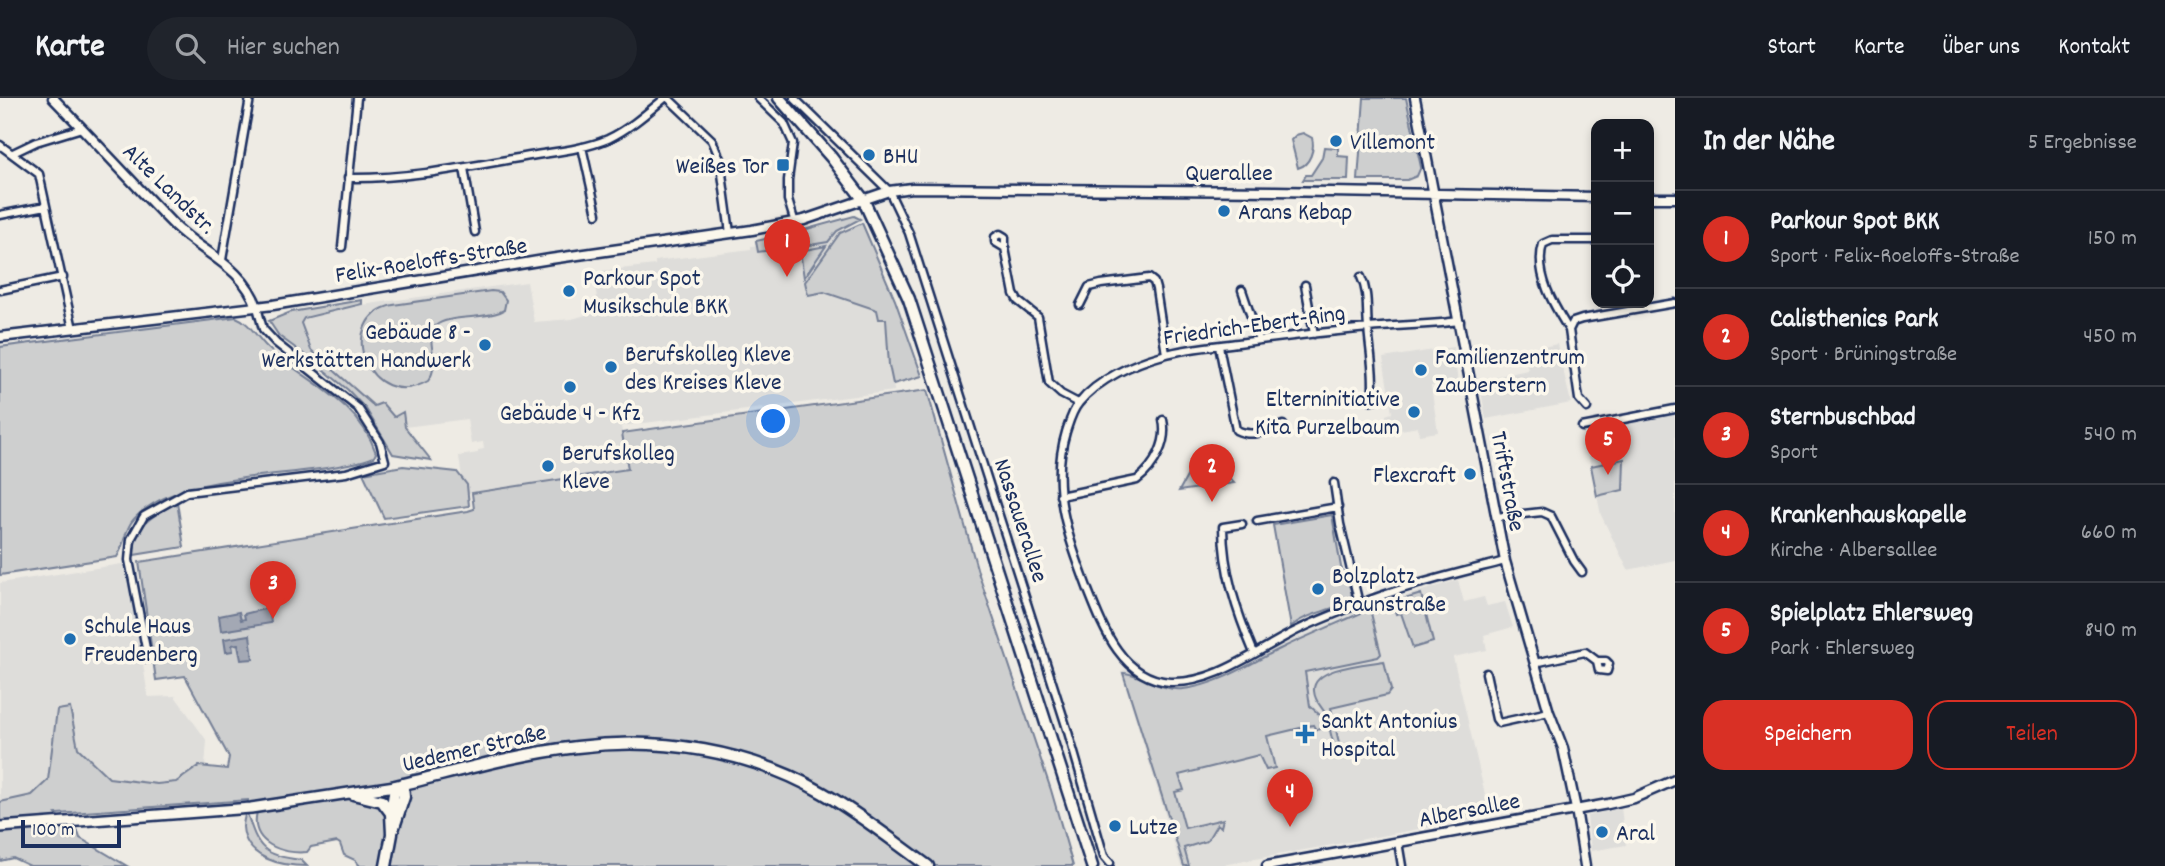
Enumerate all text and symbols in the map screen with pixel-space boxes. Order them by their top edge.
search box [147,17,637,80]
text: Karte [35,25,105,72]
icon: search [171,29,209,67]
text: Hier suchen [227,30,340,67]
text: Start [1767,31,1816,65]
text: Karte [1854,31,1905,65]
text: Über uns [1943,31,2020,65]
text: Kontakt [2058,31,2130,65]
map controls [1591,119,1654,308]
button: + [1591,119,1654,182]
text: In der Nähe [1703,122,1835,165]
place label: Villemont [1350,127,1435,161]
text: 5 Ergebnisse [2028,127,2137,160]
marker: Villemont [1328,133,1344,149]
street label: Alte Landstr. [113,137,223,244]
place label: BHU [883,141,918,175]
marker: BHU [861,147,877,163]
place label: Weißes Tor [676,151,769,185]
marker: Weißes Tor [775,157,791,173]
street label: Querallee [1185,158,1273,192]
button: − [1591,182,1654,245]
place label: Arans Kebap [1238,197,1352,231]
marker: Arans Kebap [1216,203,1232,219]
text: Parkour Spot BKK [1770,204,1940,241]
pin: 1 [764,219,810,277]
text: 1 [1723,223,1729,256]
text: 150 m [2088,223,2137,256]
street label: Felix-Roeloffs-Straße [333,230,530,294]
text: Sport · Felix-Roeloffs-Straße [1770,241,2020,274]
button: locate [1591,245,1654,308]
place label: Parkour Spot Musikschule BKK [583,263,728,325]
marker: Parkour Spot Musikschule BKK [561,283,577,299]
street label: Friedrich-Ebert-Ring [1161,297,1348,357]
text: Calisthenics Park [1770,302,1938,339]
place label: Gebäude 8 - Werkstätten Handwerk [261,317,471,379]
text: 2 [1721,321,1731,354]
text: 450 m [2083,321,2137,354]
marker: Gebäude 8 - Werkstätten Handwerk [477,337,493,353]
place label: Berufskolleg Kleve des Kreises Kleve [625,339,791,401]
text: Sport · Brüningstraße [1770,339,1957,372]
place label: Familienzentrum Zauberstern [1435,342,1585,404]
marker: Berufskolleg Kleve des Kreises Kleve [603,359,619,375]
marker: Familienzentrum Zauberstern [1413,362,1429,378]
marker: Gebäude 4 - Kfz [562,379,578,395]
place label: Elterninitiative Kita Purzelbaum [1255,384,1400,446]
place label: Gebäude 4 - Kfz [500,398,640,432]
text: Sternbuschbad [1770,400,1916,437]
your location [756,404,790,438]
marker: Elterninitiative Kita Purzelbaum [1406,404,1422,420]
pin: 5 [1585,417,1631,475]
text: 3 [1721,419,1731,452]
text: 540 m [2083,419,2137,452]
street label: Triftstraße [1480,429,1532,535]
text: Sport [1770,437,1818,470]
place label: Berufskolleg Kleve [562,438,675,500]
pin: 2 [1189,444,1235,502]
street label: Nassauerallee [983,455,1055,587]
marker: Berufskolleg Kleve [540,458,556,474]
place label: Flexcraft [1373,460,1456,494]
marker: Flexcraft [1462,466,1478,482]
text: Krankenhauskapelle [1770,498,1966,535]
text: 4 [1721,517,1731,550]
text: 660 m [2081,517,2137,550]
text: Kirche · Albersallee [1770,535,1937,568]
pin: 3 [250,561,296,619]
place label: Bolzplatz Braunstraße [1332,561,1446,623]
marker: Bolzplatz Braunstraße [1310,581,1326,597]
text: Spielplatz Ehlersweg [1770,596,1973,633]
place label: Schule Haus Freudenberg [84,611,198,673]
text: 5 [1721,615,1731,648]
text: 840 m [2085,615,2137,648]
marker: Schule Haus Freudenberg [62,631,78,647]
text: Park · Ehlersweg [1770,633,1915,666]
button: Speichern [1703,700,1913,770]
button: Teilen [1927,700,2137,770]
place label: Sankt Antonius Hospital [1321,706,1458,768]
street label: Uedemer Straße [399,717,550,783]
marker: Sankt Antonius Hospital [1295,724,1315,744]
pin: 4 [1267,769,1313,827]
street label: Albersallee [1416,785,1523,838]
place label: Lutze [1129,812,1178,846]
scale bar [21,817,121,849]
text: 100 m [32,818,74,845]
marker: Lutze [1107,818,1123,834]
place label: Aral [1616,818,1655,852]
marker: Aral [1594,824,1610,840]

